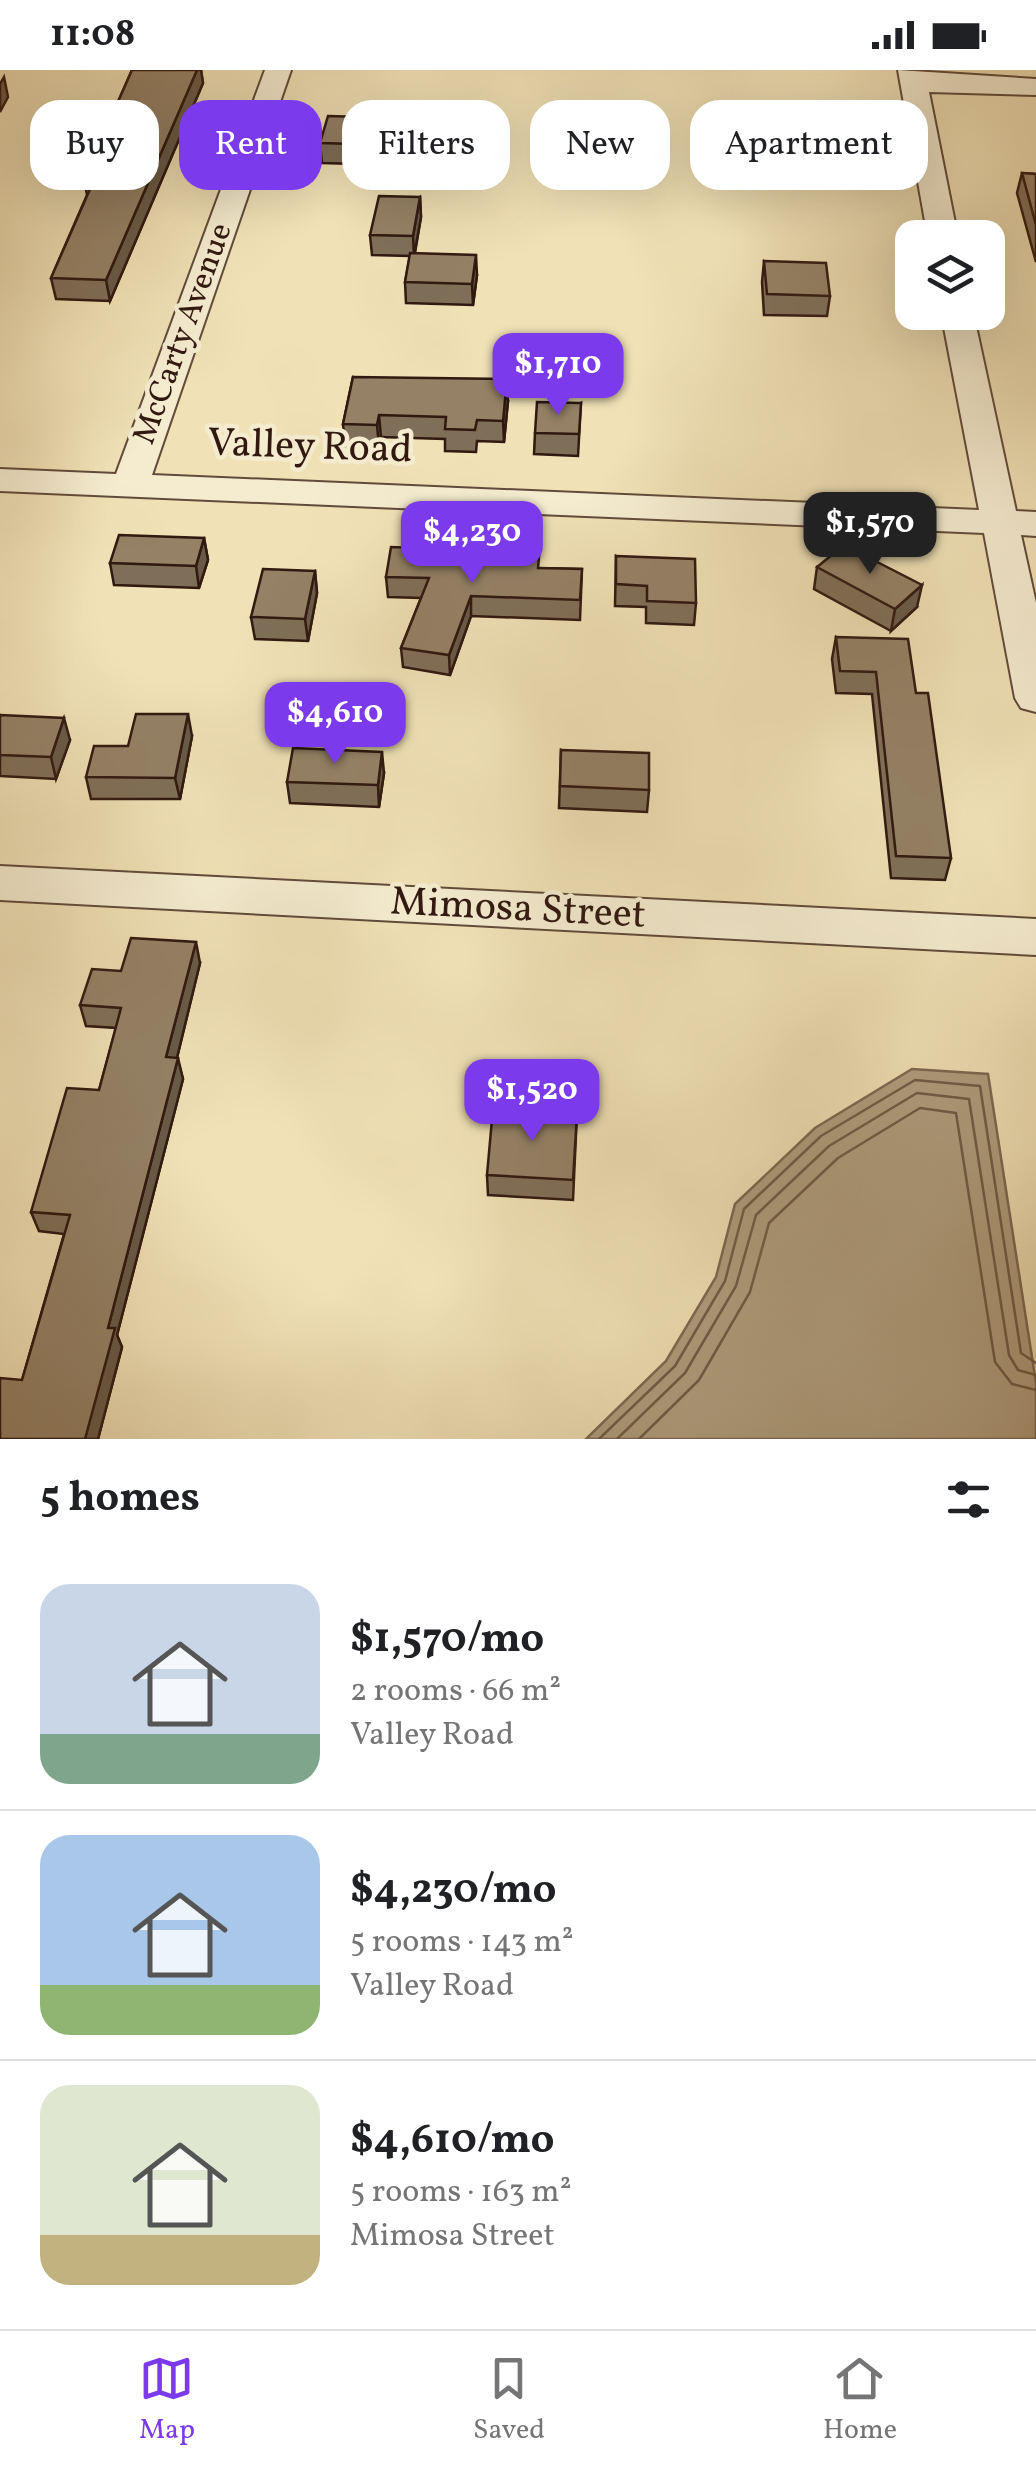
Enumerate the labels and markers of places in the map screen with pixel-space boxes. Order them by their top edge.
pin: $1,710 [477,333,639,418]
pin: $1,570 [789,492,951,577]
pin: $4,230 [391,501,553,586]
pin: $4,610 [254,682,416,767]
pin: $1,520 [451,1059,613,1144]

